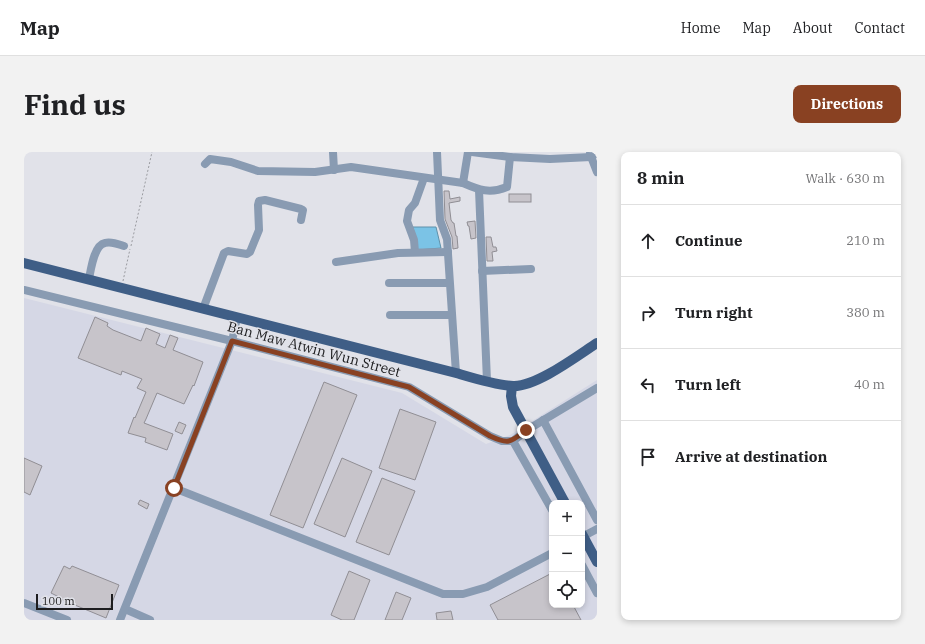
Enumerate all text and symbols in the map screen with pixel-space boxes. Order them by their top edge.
text: Map [20,16,60,40]
text: Home [681,19,720,37]
text: Map [742,19,771,37]
text: About [793,19,832,37]
text: Contact [854,19,905,37]
button: Directions [793,85,901,123]
text: Find us [24,86,126,123]
text: 8 min [637,167,685,189]
text: Walk · 630 m [806,170,885,187]
icon: ahead [637,230,659,252]
text: Continue [675,231,742,250]
text: 210 m [846,232,885,249]
icon: right [637,302,659,324]
text: Turn right [675,303,753,322]
text: 380 m [846,304,885,321]
street label: Ban Maw Atwin Wun Street [225,317,403,381]
icon: left [637,374,659,396]
text: Turn left [675,375,741,394]
text: 40 m [854,376,885,393]
route end [517,421,535,439]
icon: arrive [637,446,659,468]
text: Arrive at destination [675,447,827,466]
route start [165,479,183,497]
map controls [549,500,585,608]
button: + [549,500,585,536]
button: − [549,536,585,572]
button: locate [549,572,585,608]
scale bar [36,592,113,611]
text: 100 m [42,594,75,608]

